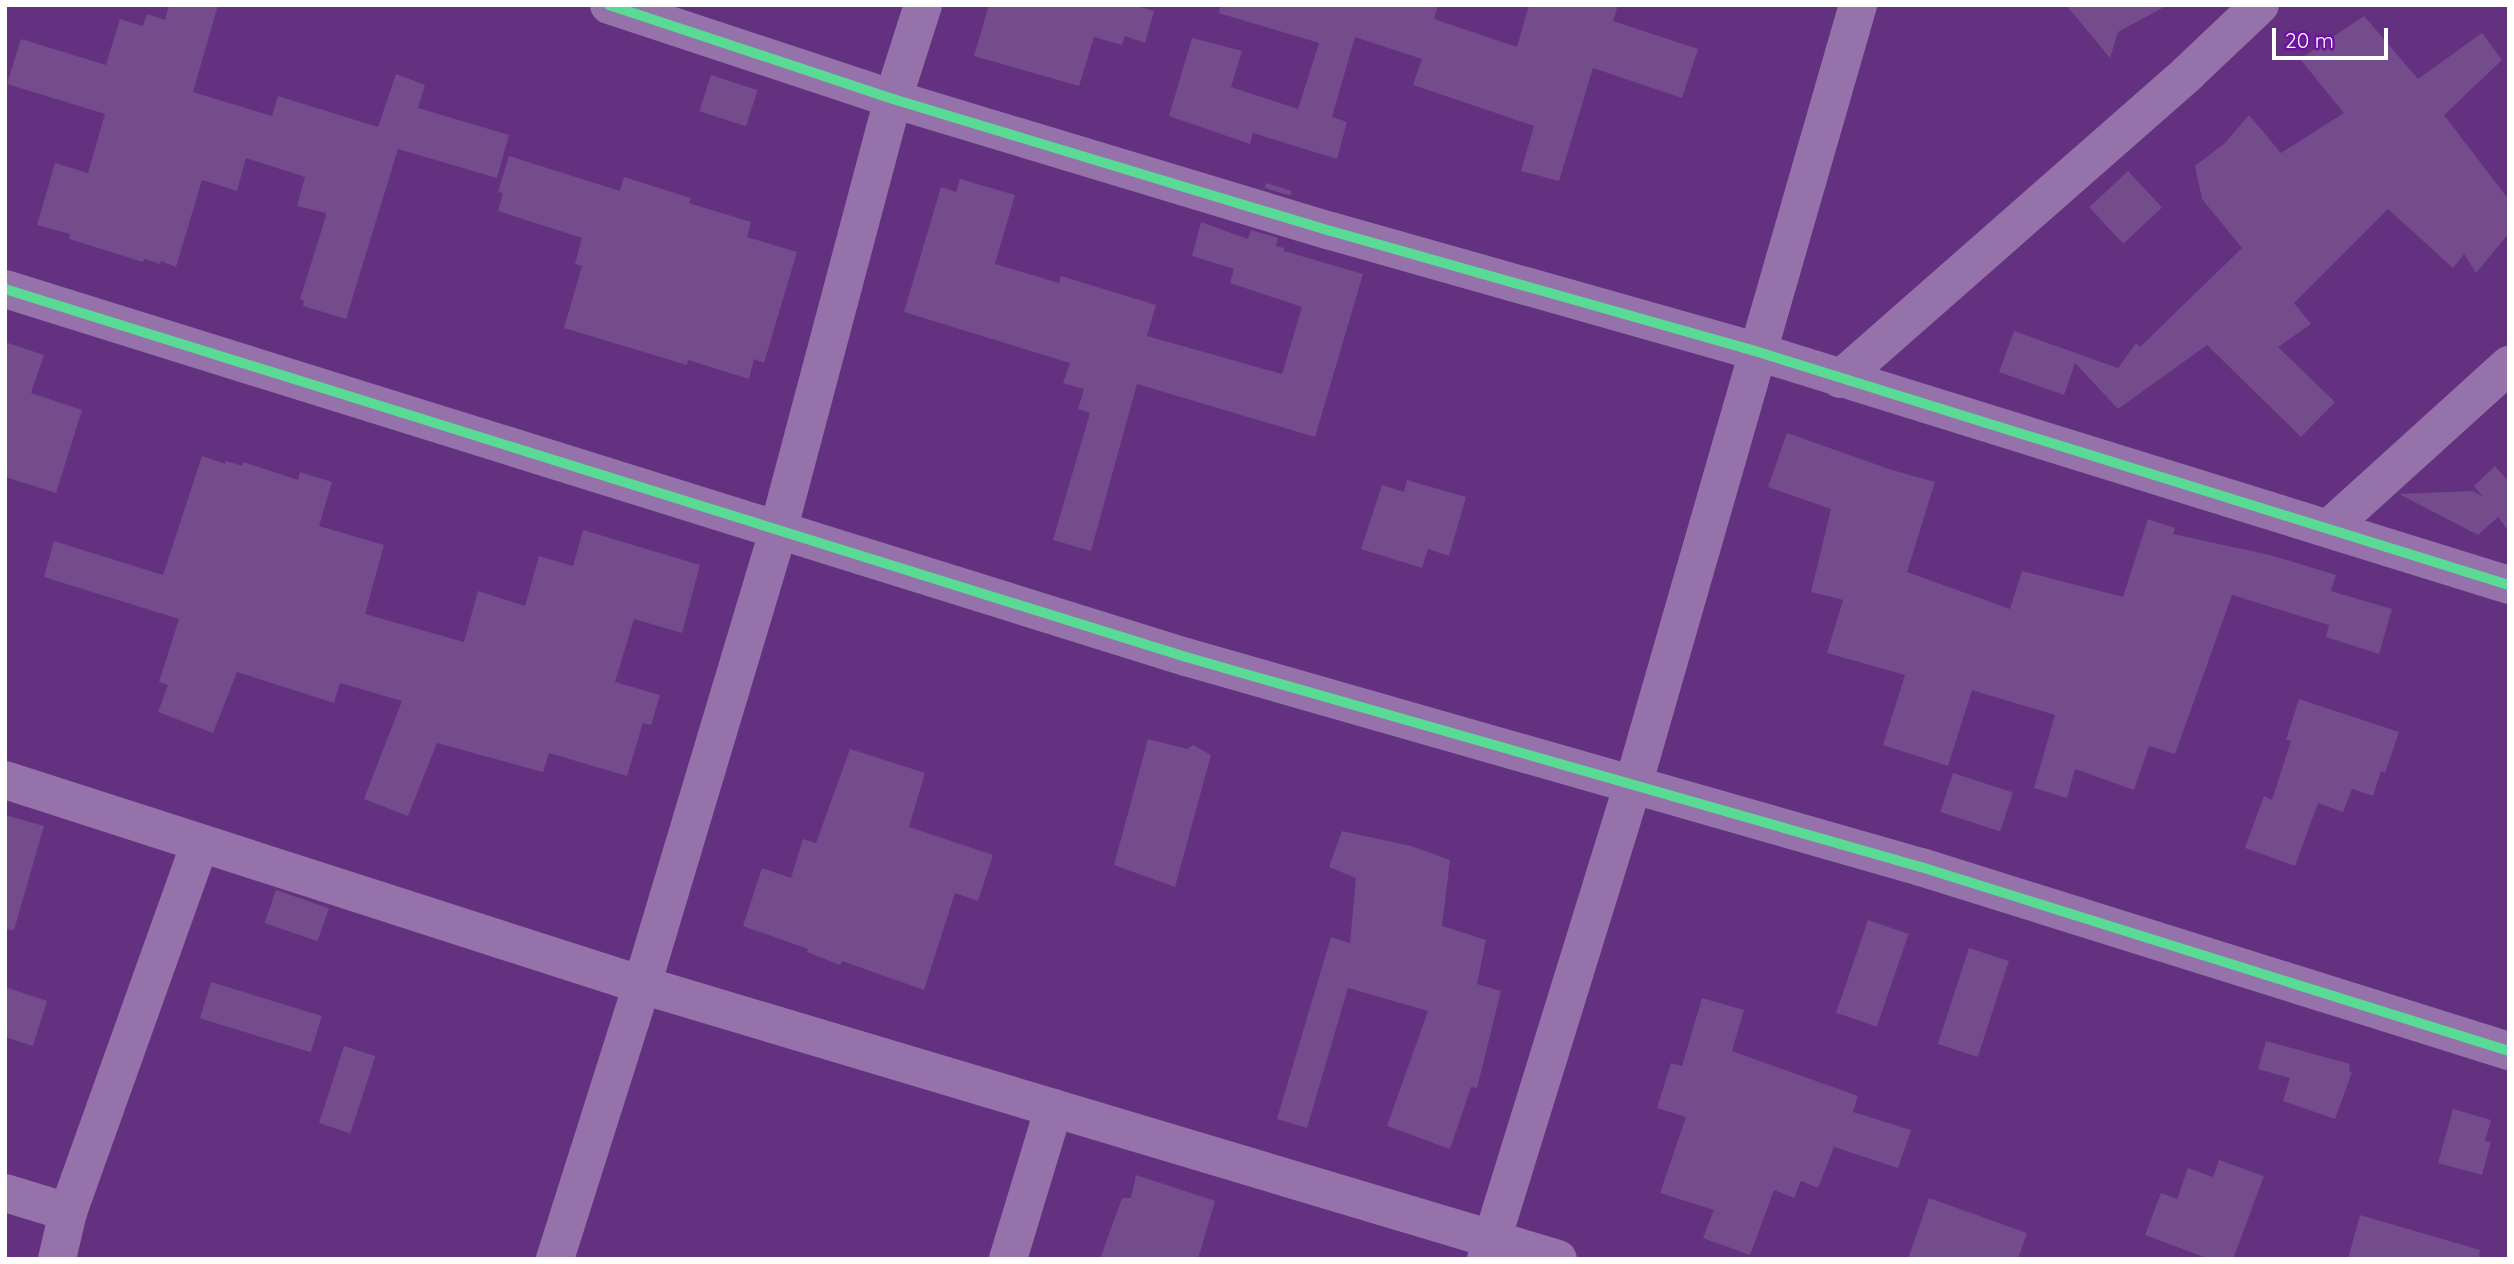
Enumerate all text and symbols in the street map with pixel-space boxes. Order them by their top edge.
scale bar [2276,14,2392,58]
text: 20 m [2285,27,2334,53]

